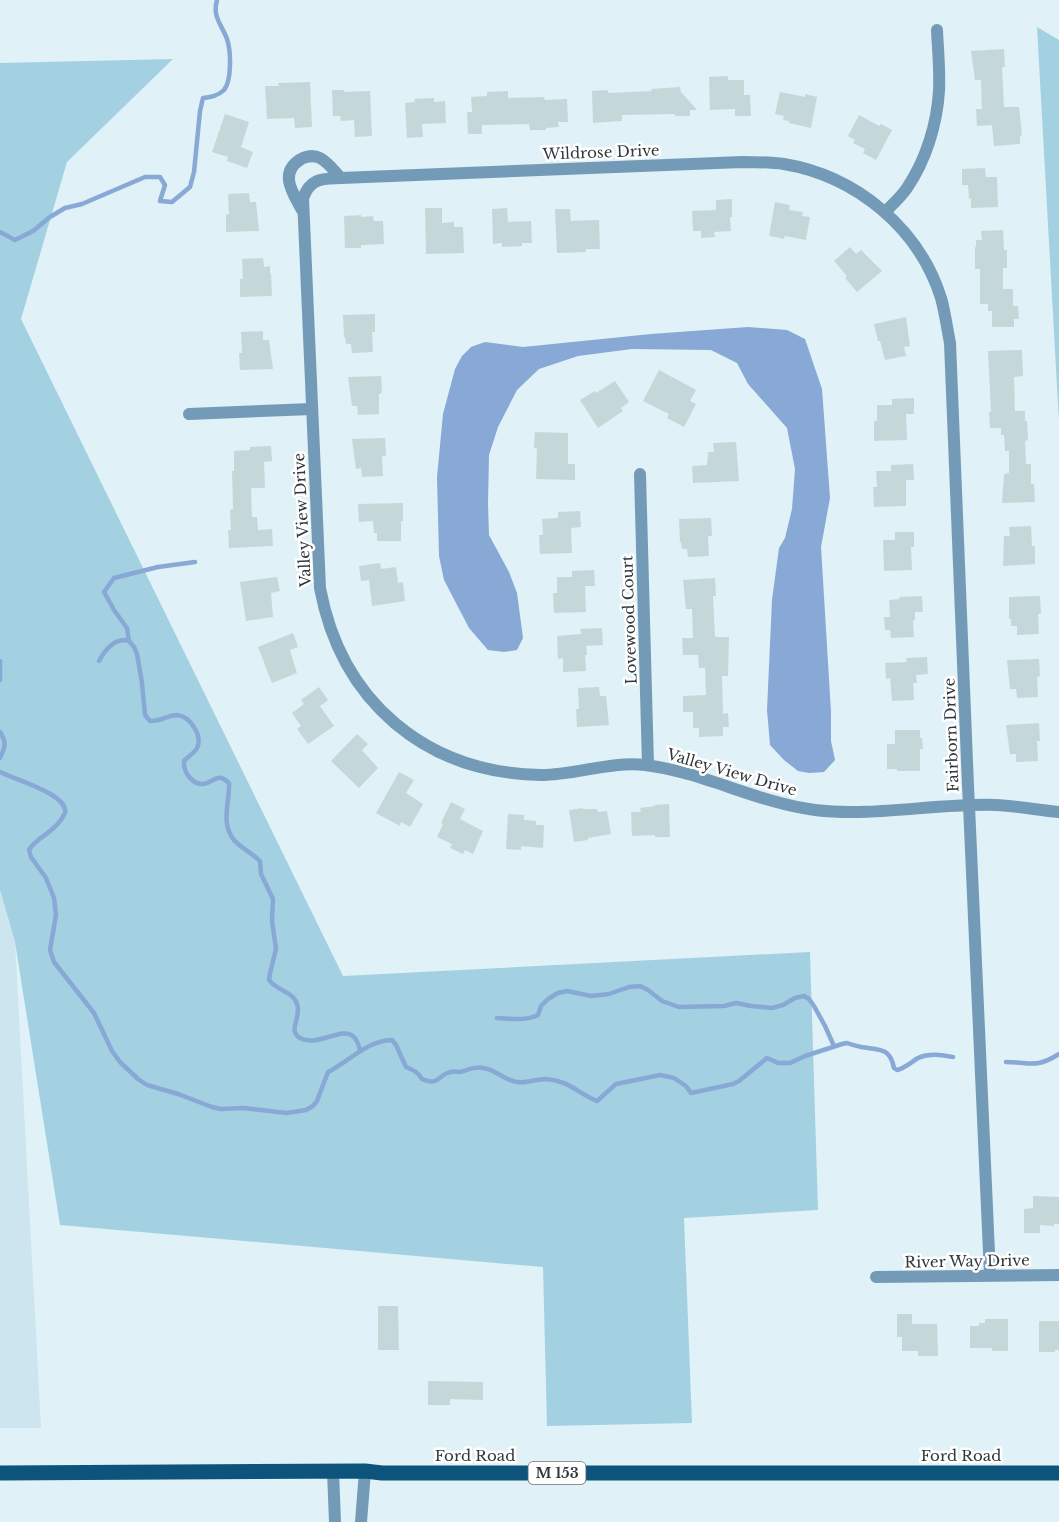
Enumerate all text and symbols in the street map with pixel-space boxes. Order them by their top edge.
street label: Wildrose Drive [541,140,660,164]
street label: Valley View Drive [289,452,315,589]
street label: Lovewood Court [617,555,641,685]
street label: Fairborn Drive [940,678,962,792]
street label: Valley View Drive [664,744,799,800]
street label: River Way Drive [904,1250,1030,1272]
street label: Ford Road [435,1446,515,1465]
street label: Ford Road [921,1446,1001,1465]
road number: M 153 [528,1462,586,1484]

